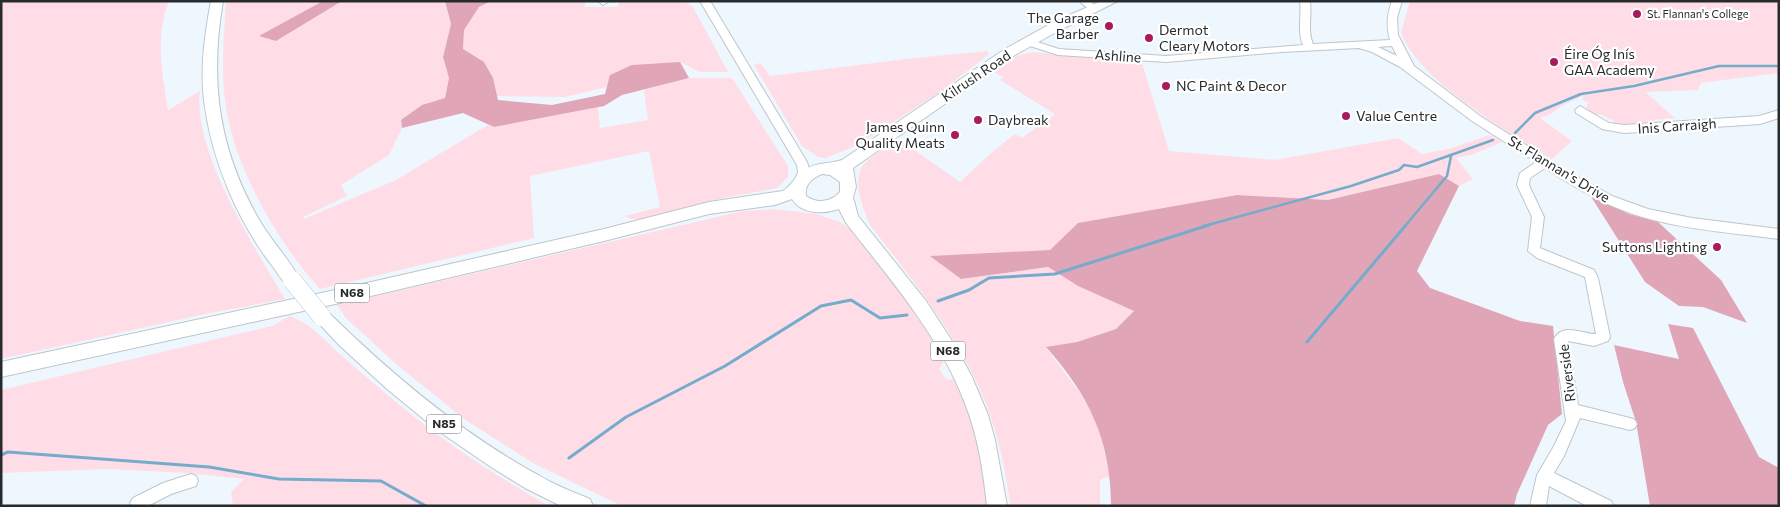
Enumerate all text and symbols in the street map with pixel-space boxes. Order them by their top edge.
place label: St. Flannan's College [1647,7,1749,20]
marker: St. Flannan's College [1631,8,1643,20]
place label: The Garage Barber [1027,9,1099,42]
marker: The Garage Barber [1103,20,1115,32]
place label: Dermot Cleary Motors [1159,21,1250,54]
marker: Dermot Cleary Motors [1143,32,1155,44]
street label: Ashline [1094,45,1142,66]
place label: Éire Óg Inís GAA Academy [1564,45,1655,78]
street label: Kilrush Road [938,46,1014,105]
marker: Éire Óg Inís GAA Academy [1548,56,1560,68]
place label: NC Paint & Decor [1176,77,1287,94]
marker: NC Paint & Decor [1160,80,1172,92]
place label: Value Centre [1356,107,1437,124]
marker: Value Centre [1340,110,1352,122]
place label: Daybreak [988,111,1049,128]
marker: Daybreak [972,114,984,126]
street label: Inis Carraigh [1637,114,1717,137]
place label: James Quinn Quality Meats [855,118,945,151]
marker: James Quinn Quality Meats [949,129,961,141]
street label: St. Flannan's Drive [1505,131,1613,206]
place label: Suttons Lighting [1602,238,1707,255]
marker: Suttons Lighting [1711,241,1723,253]
road number: N68 [334,284,370,302]
road number: N68 [930,342,966,361]
street label: Riverside [1555,343,1578,403]
road number: N85 [426,414,462,434]

